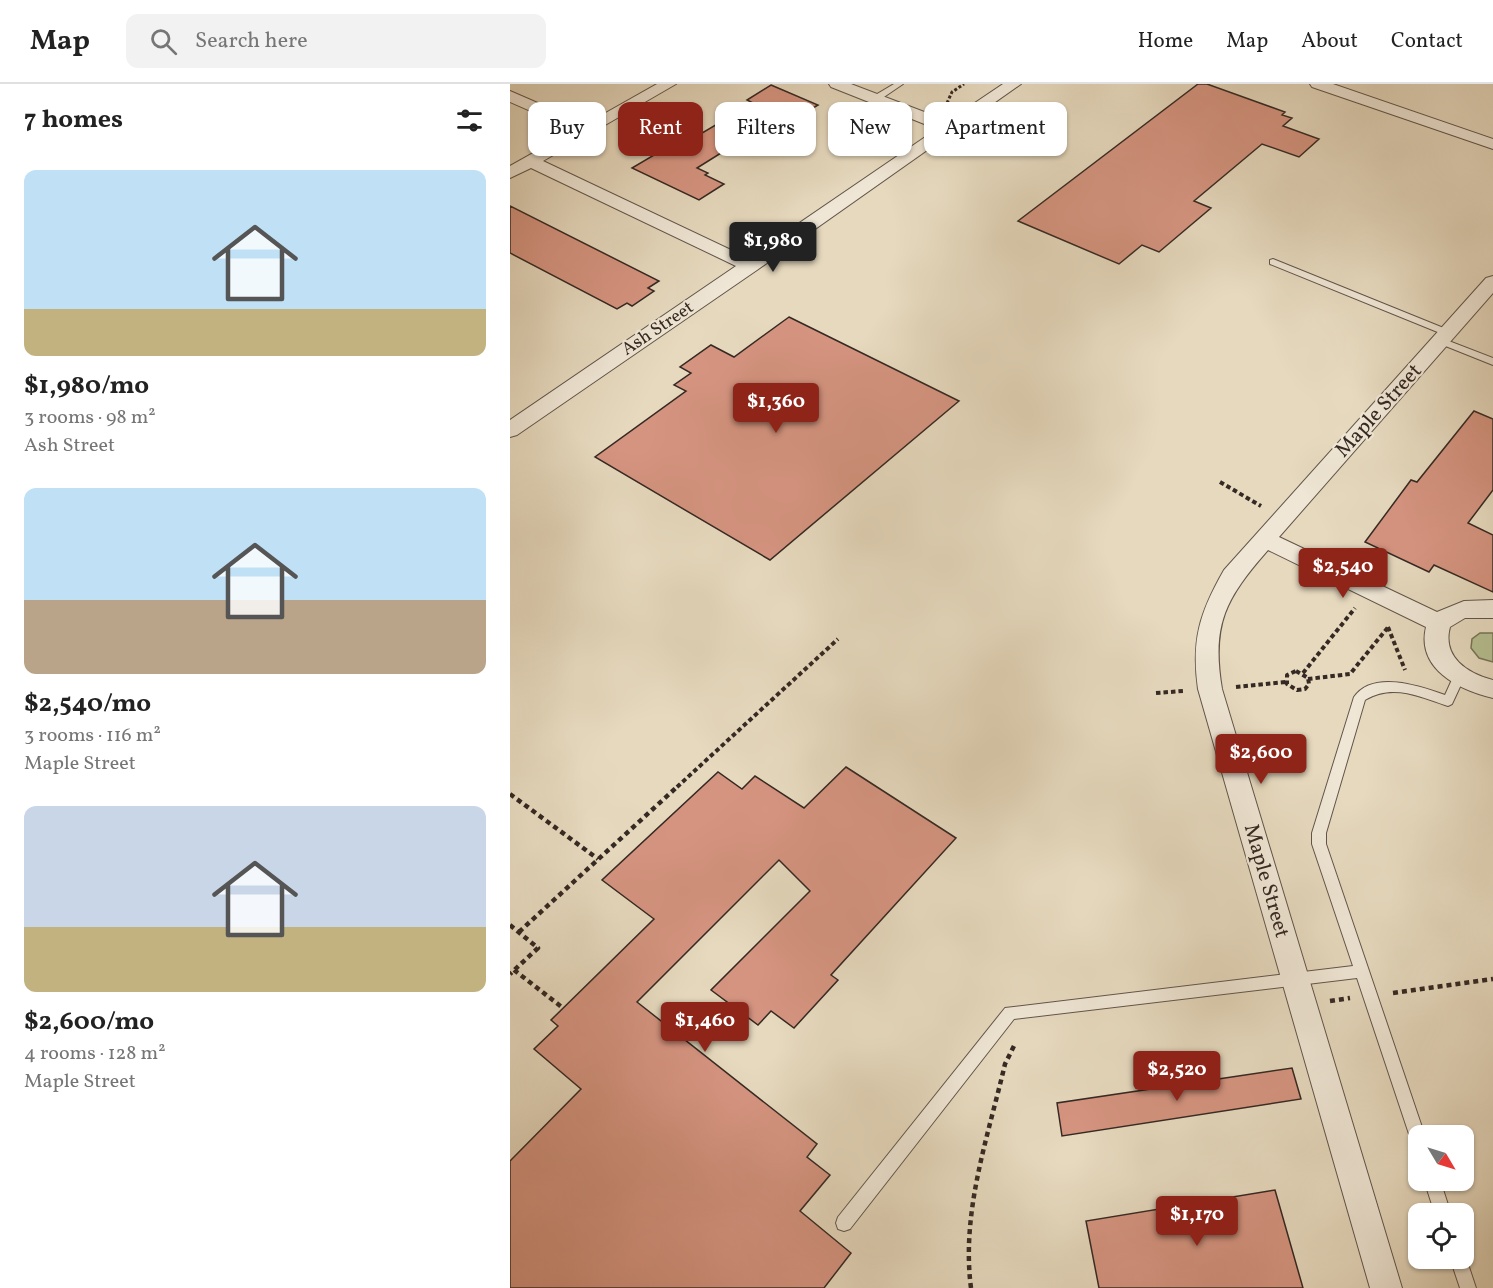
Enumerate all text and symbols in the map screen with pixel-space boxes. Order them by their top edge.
search box [126,14,546,68]
text: Map [30,22,90,61]
icon: search [147,25,180,58]
text: Search here [195,26,308,57]
text: Home [1138,27,1193,56]
text: Map [1226,27,1268,56]
text: About [1301,27,1358,56]
text: Contact [1391,27,1463,56]
text: 7 homes [24,102,123,138]
chip: Buy [528,102,606,156]
chip: Rent [618,102,703,156]
chip: Filters [715,102,816,156]
chip: New [828,102,912,156]
chip: Apartment [924,102,1067,156]
icon: filters [453,104,486,137]
icon: home [201,209,309,317]
pin: $1,980 [724,222,822,273]
text: $1,980 [743,227,803,255]
street label: Ash Street [617,296,699,362]
street label: Maple Street [1329,358,1429,464]
text: $1,980/mo [24,368,149,404]
pin: $1,360 [727,383,825,434]
text: $1,360 [747,388,805,416]
text: 3 rooms · 98 m² [24,404,156,432]
text: Ash Street [24,432,115,460]
icon: home [201,527,309,635]
pin: $2,540 [1294,548,1392,599]
text: $2,540 [1313,553,1373,581]
text: $2,540/mo [24,686,151,722]
text: 3 rooms · 116 m² [24,722,161,750]
pin: $2,600 [1212,734,1310,785]
text: $2,600 [1229,739,1293,767]
text: Maple Street [24,750,136,778]
street label: Maple Street [1236,821,1296,941]
icon: home [201,845,309,953]
pin: $1,460 [656,1002,754,1053]
text: $2,600/mo [24,1004,154,1040]
text: $1,460 [675,1007,735,1035]
text: 4 rooms · 128 m² [24,1040,166,1068]
pin: $2,520 [1128,1051,1226,1102]
text: $2,520 [1147,1056,1207,1084]
text: Maple Street [24,1068,136,1096]
north arrow [1408,1125,1474,1191]
map controls [1408,1125,1474,1269]
pin: $1,170 [1148,1196,1246,1247]
text: $1,170 [1170,1201,1224,1229]
button: locate [1408,1203,1474,1269]

